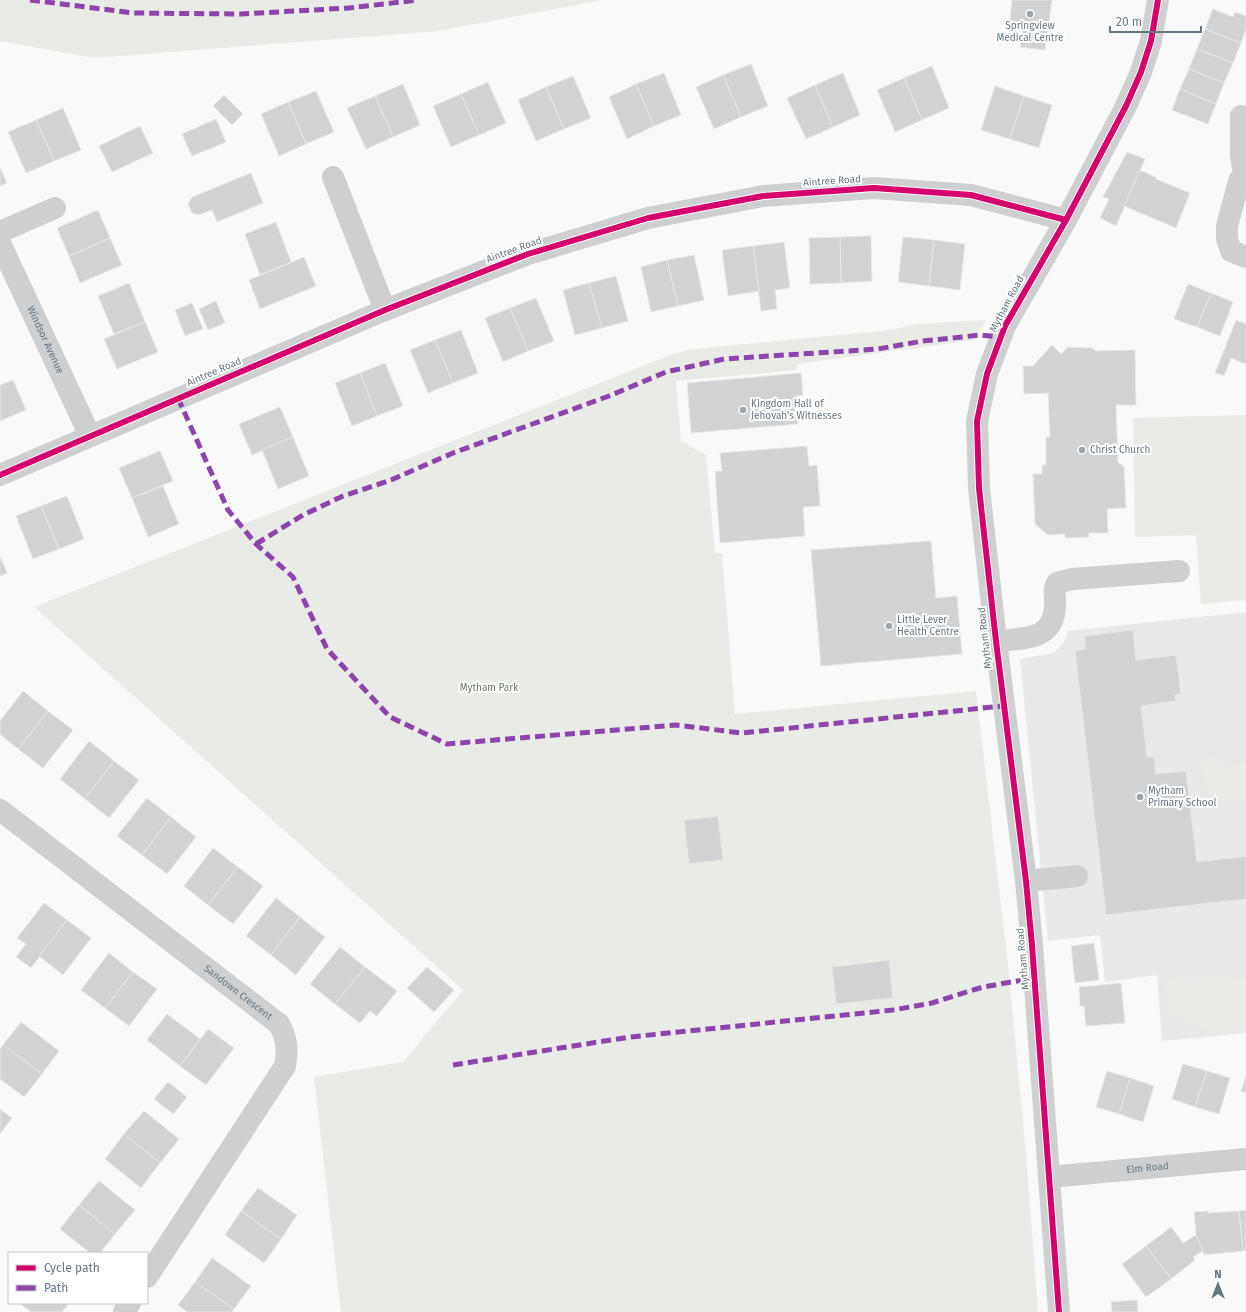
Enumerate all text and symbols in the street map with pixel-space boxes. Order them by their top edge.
scale bar [1110,8,1201,34]
marker: Springview Medical Centre [1025,9,1035,19]
text: 20 m [1116,15,1142,29]
place label: Springview Medical Centre [997,20,1063,44]
street label: Aintree Road [803,173,861,189]
street label: Aintree Road [485,234,543,266]
street label: Mytham Road [987,274,1027,334]
street label: Windsor Avenue [24,304,66,376]
street label: Aintree Road [185,355,243,389]
place label: Kingdom Hall of Jehovah's Witnesses [751,398,842,422]
marker: Kingdom Hall of Jehovah's Witnesses [738,405,748,415]
place label: Christ Church [1090,444,1150,456]
marker: Christ Church [1077,445,1087,455]
street label: Mytham Road [976,607,994,669]
place label: Little Lever Health Centre [897,614,959,638]
marker: Little Lever Health Centre [884,621,894,631]
park label: Mytham Park [460,682,519,694]
place label: Mytham Primary School [1148,785,1217,809]
marker: Mytham Primary School [1135,792,1145,802]
street label: Mytham Road [1014,928,1032,990]
street label: Sandown Crescent [201,963,275,1023]
street label: Elm Road [1126,1160,1169,1176]
legend [8,1252,148,1304]
text: Cycle path [44,1261,100,1275]
north arrow [1198,1264,1238,1304]
text: N [1214,1268,1222,1281]
text: Path [44,1281,68,1295]

